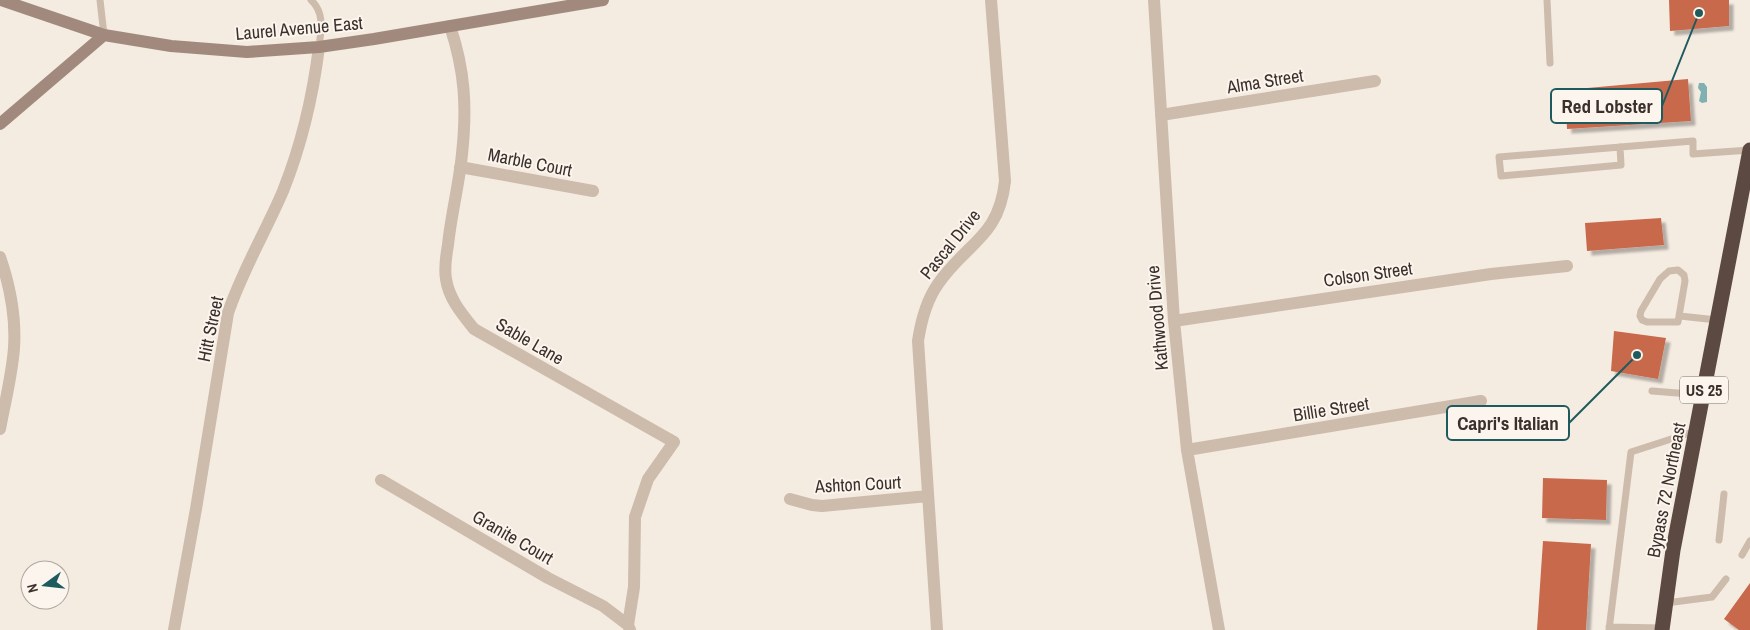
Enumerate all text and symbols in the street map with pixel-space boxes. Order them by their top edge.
street label: Laurel Avenue East [234,10,364,46]
street label: Alma Street [1224,63,1305,100]
callout: Red Lobster [1551,89,1662,123]
text: Red Lobster [1562,93,1652,119]
street label: Marble Court [486,142,574,182]
street label: Pascal Drive [914,204,986,284]
street label: Colson Street [1322,255,1414,293]
street label: Kathwood Drive [1140,265,1174,371]
street label: Hitt Street [191,294,229,364]
street label: Sable Lane [491,312,569,370]
road number: US 25 [1680,376,1728,404]
street label: Billie Street [1291,391,1371,427]
callout: Capri's Italian [1447,406,1569,440]
text: Capri's Italian [1457,410,1559,436]
street label: Bypass 72 Northeast [1641,420,1691,560]
street label: Ashton Court [813,469,902,499]
street label: Granite Court [468,504,558,570]
north arrow [20,560,70,610]
text: N [23,582,42,595]

